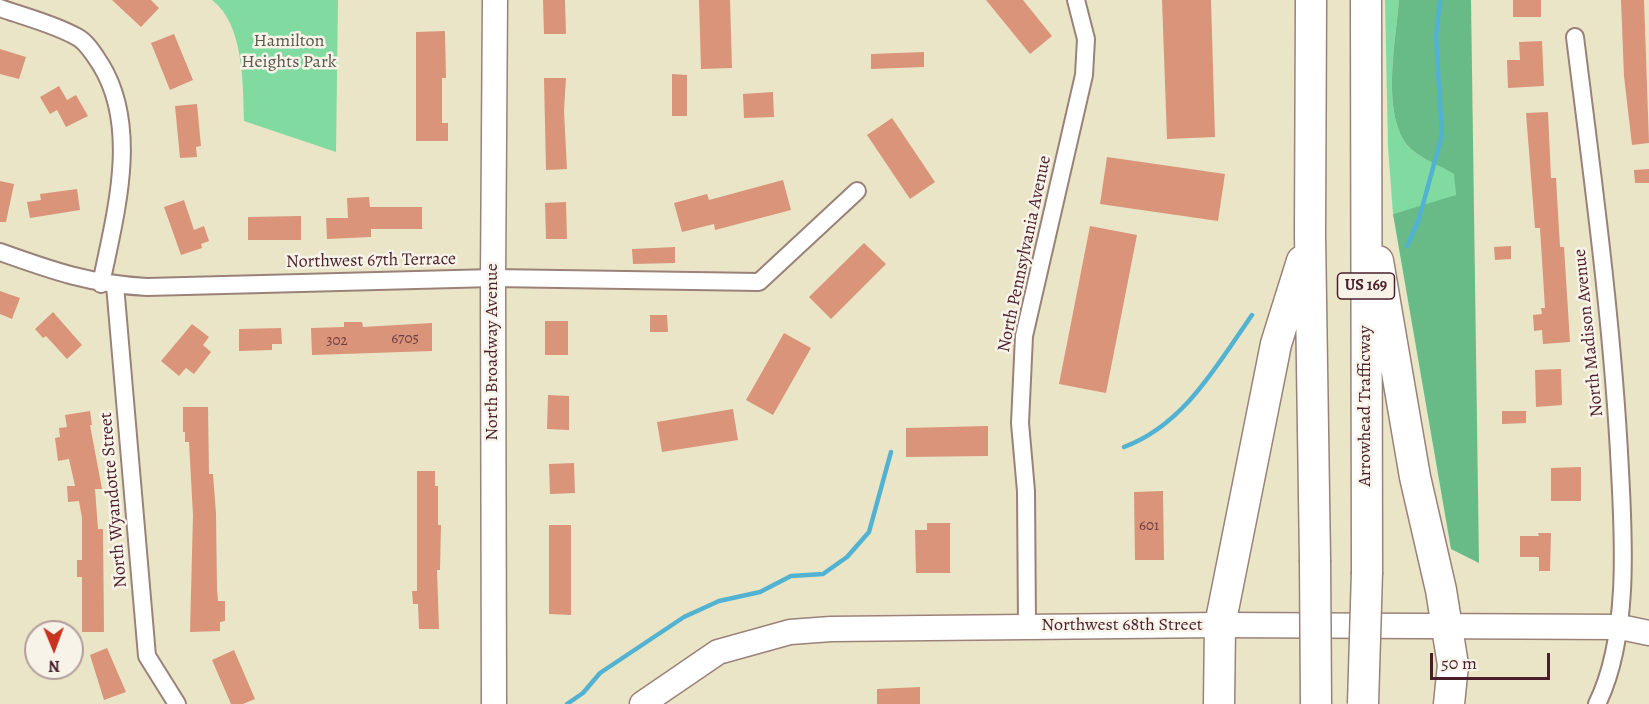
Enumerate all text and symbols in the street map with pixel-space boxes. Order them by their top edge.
park label: Hamilton Heights Park [241,31,337,74]
street label: North Pennsylvania Avenue [994,154,1056,354]
street label: North Madison Avenue [1569,248,1609,418]
street label: Northwest 67th Terrace [286,249,456,273]
street label: North Broadway Avenue [482,263,504,441]
road number: US 169 [1338,273,1394,299]
street label: Arrowhead Trafficway [1355,326,1377,486]
house number: 6705 [391,330,419,348]
house number: 302 [326,332,348,350]
street label: North Wyandotte Street [96,411,132,589]
house number: 601 [1139,517,1159,535]
street label: Northwest 68th Street [1041,615,1203,637]
north arrow [24,620,84,680]
scale bar [1433,641,1553,679]
text: 50 m [1441,651,1477,675]
text: N [48,655,60,677]

